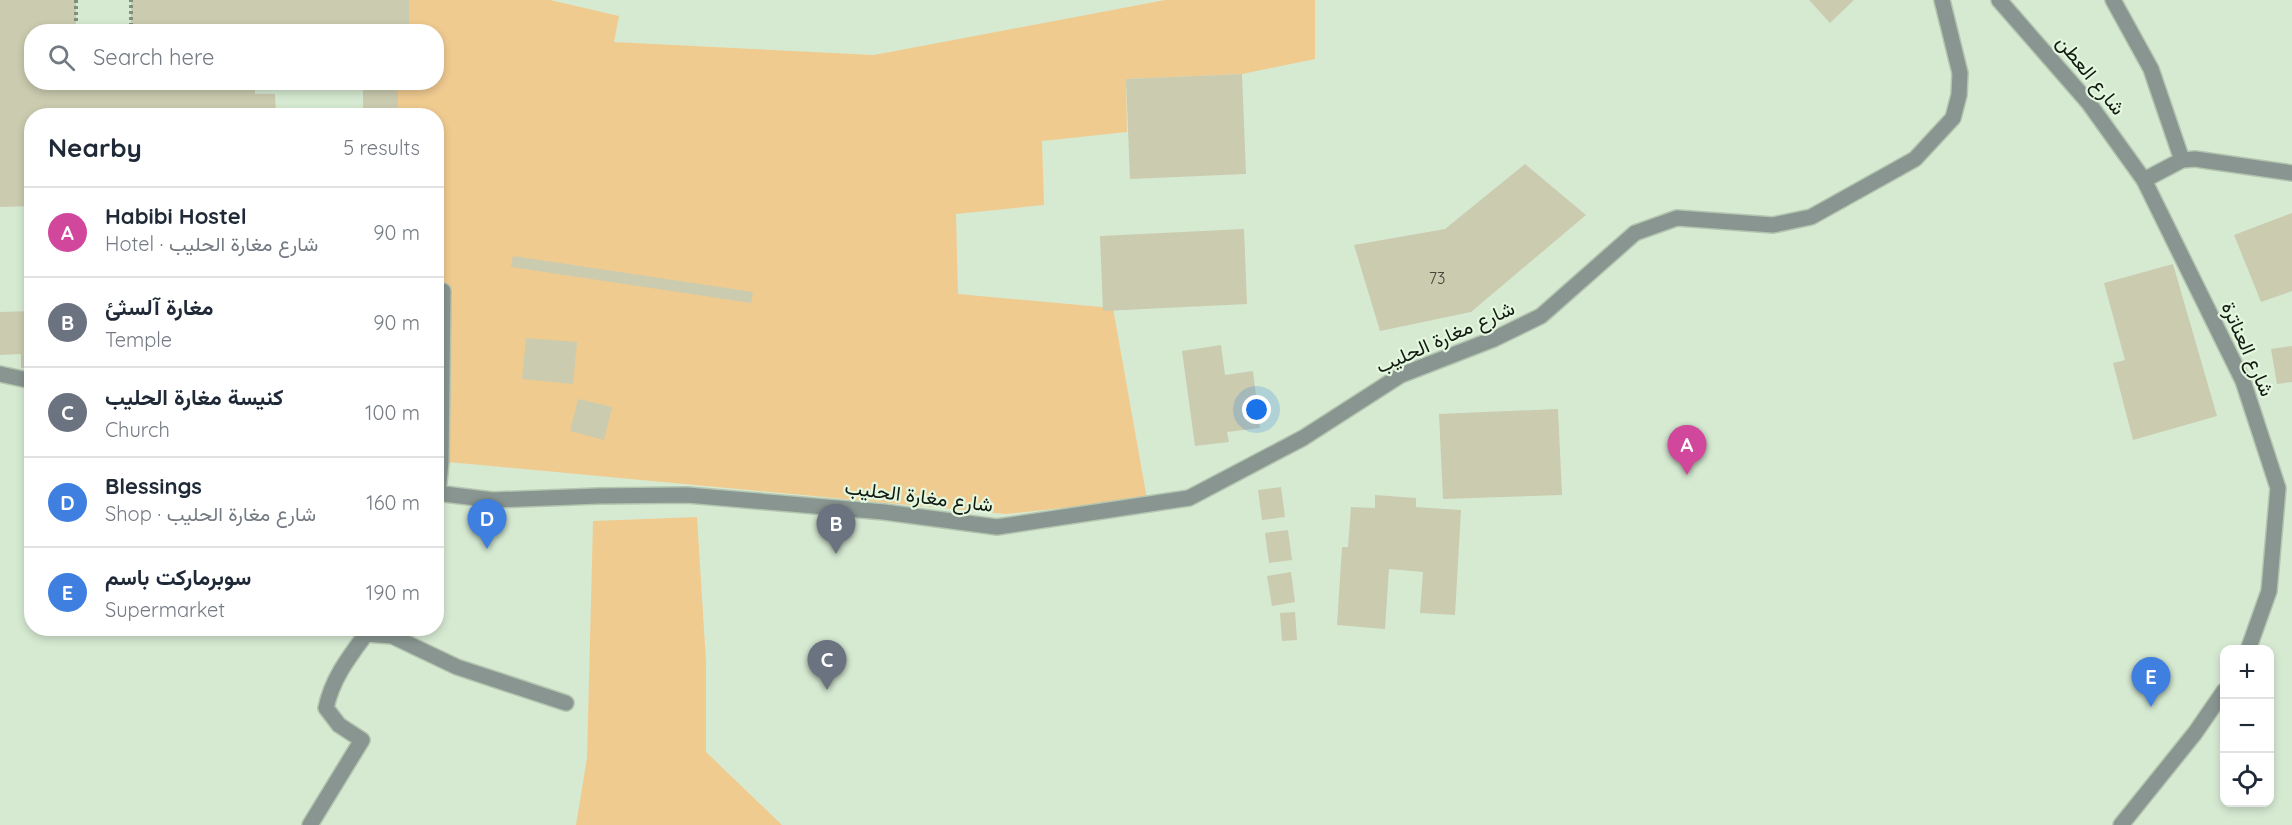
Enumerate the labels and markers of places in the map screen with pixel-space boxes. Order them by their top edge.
pin: A [1668,426,1706,475]
pin: D [468,500,506,549]
pin: B [816,504,856,554]
pin: C [808,640,846,690]
pin: E [2132,658,2170,707]

